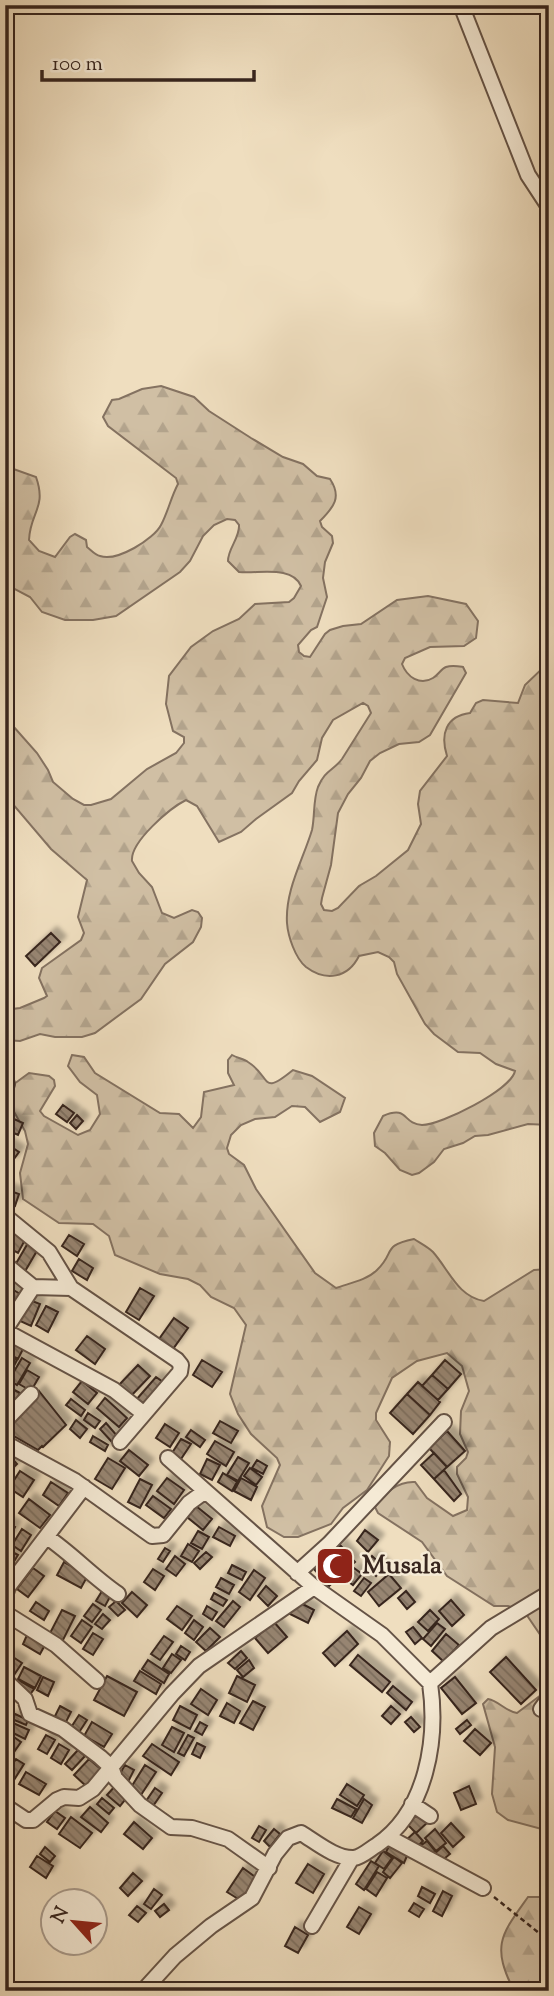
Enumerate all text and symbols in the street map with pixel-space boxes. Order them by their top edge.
scale bar [42,38,254,82]
text: 100 m [52,50,103,80]
mosque icon: Musala [314,1545,356,1587]
place label: Musala [362,1548,442,1585]
north arrow [38,1888,108,1958]
text: N [46,1903,77,1928]

